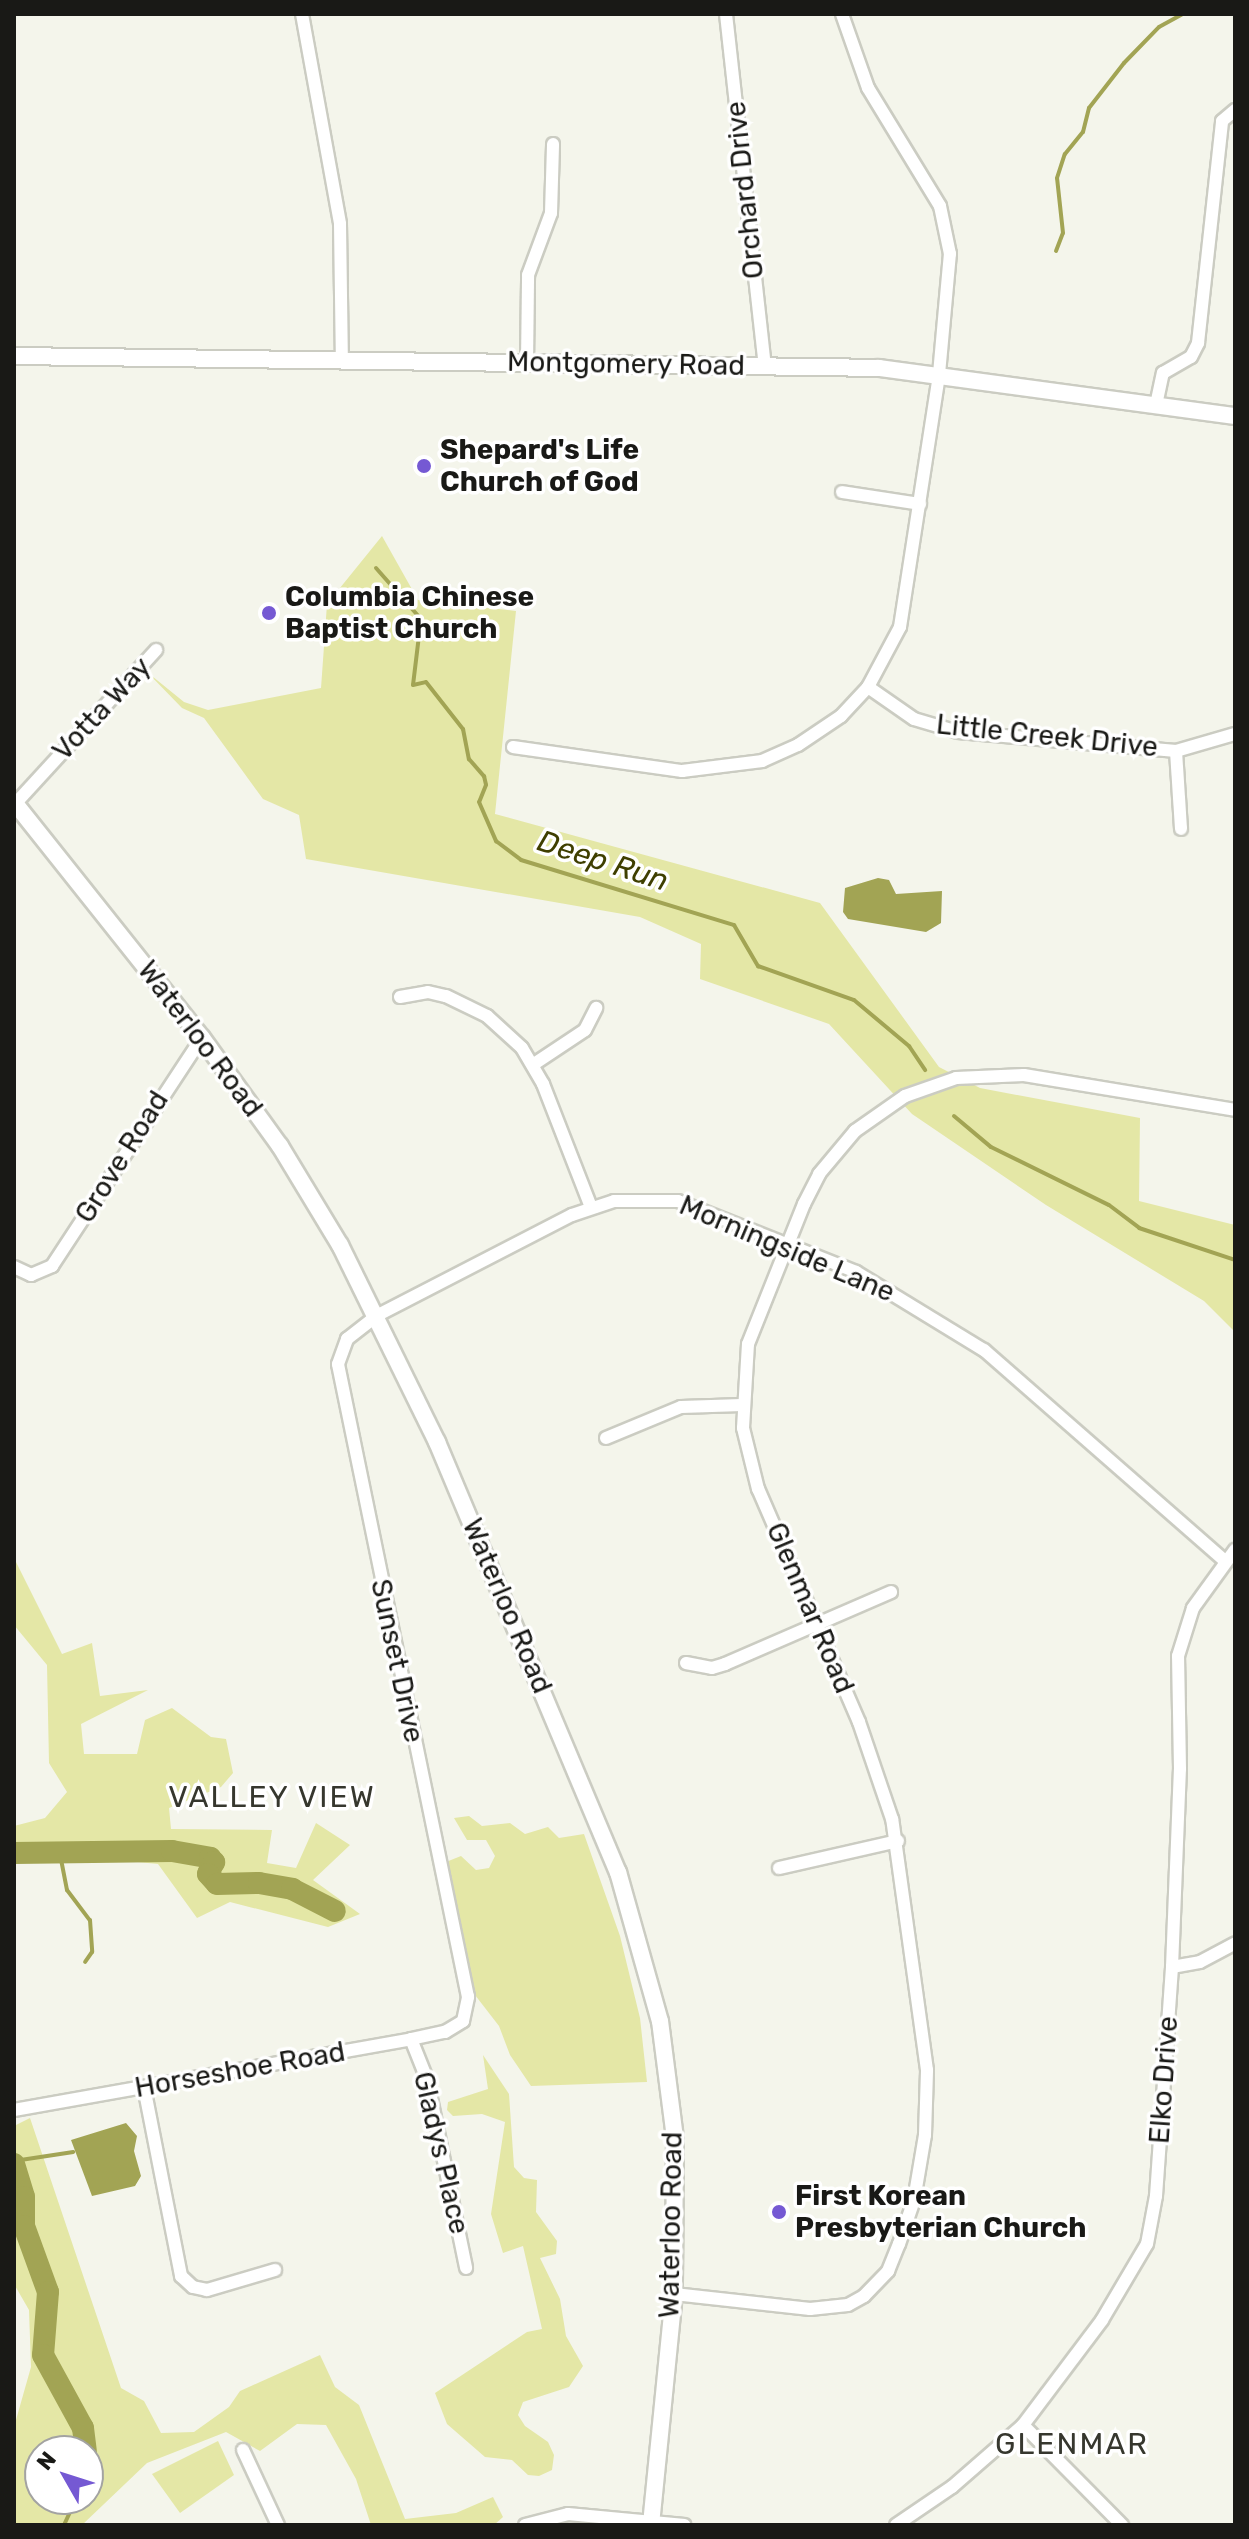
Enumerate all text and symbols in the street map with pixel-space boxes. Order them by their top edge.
street label: Orchard Drive [719,99,771,281]
street label: Montgomery Road [506,345,746,383]
place label: Shepard's Life Church of God [440,433,639,499]
marker: Shepard's Life Church of God [415,457,433,475]
place label: Columbia Chinese Baptist Church [285,580,534,646]
marker: Columbia Chinese Baptist Church [260,604,278,622]
street label: Votta Way [46,650,158,768]
street label: Little Creek Drive [934,708,1160,764]
water label: Deep Run [533,823,673,899]
street label: Waterloo Road [130,954,270,1124]
street label: Grove Road [68,1085,176,1229]
street label: Morningside Lane [674,1189,900,1309]
street label: Waterloo Road [455,1514,559,1698]
street label: Glenmar Road [759,1517,861,1699]
street label: Sunset Drive [363,1576,431,1746]
district label: VALLEY VIEW [167,1779,377,1815]
street label: Elko Drive [1143,2015,1185,2145]
street label: Horseshoe Road [132,2035,348,2105]
street label: Gladys Place [406,2069,476,2237]
street label: Waterloo Road [653,2131,689,2319]
place label: First Korean Presbyterian Church [795,2179,1086,2245]
marker: First Korean Presbyterian Church [770,2203,788,2221]
district label: GLENMAR [995,2426,1149,2462]
north arrow [24,2435,104,2515]
text: N [31,2446,62,2475]

